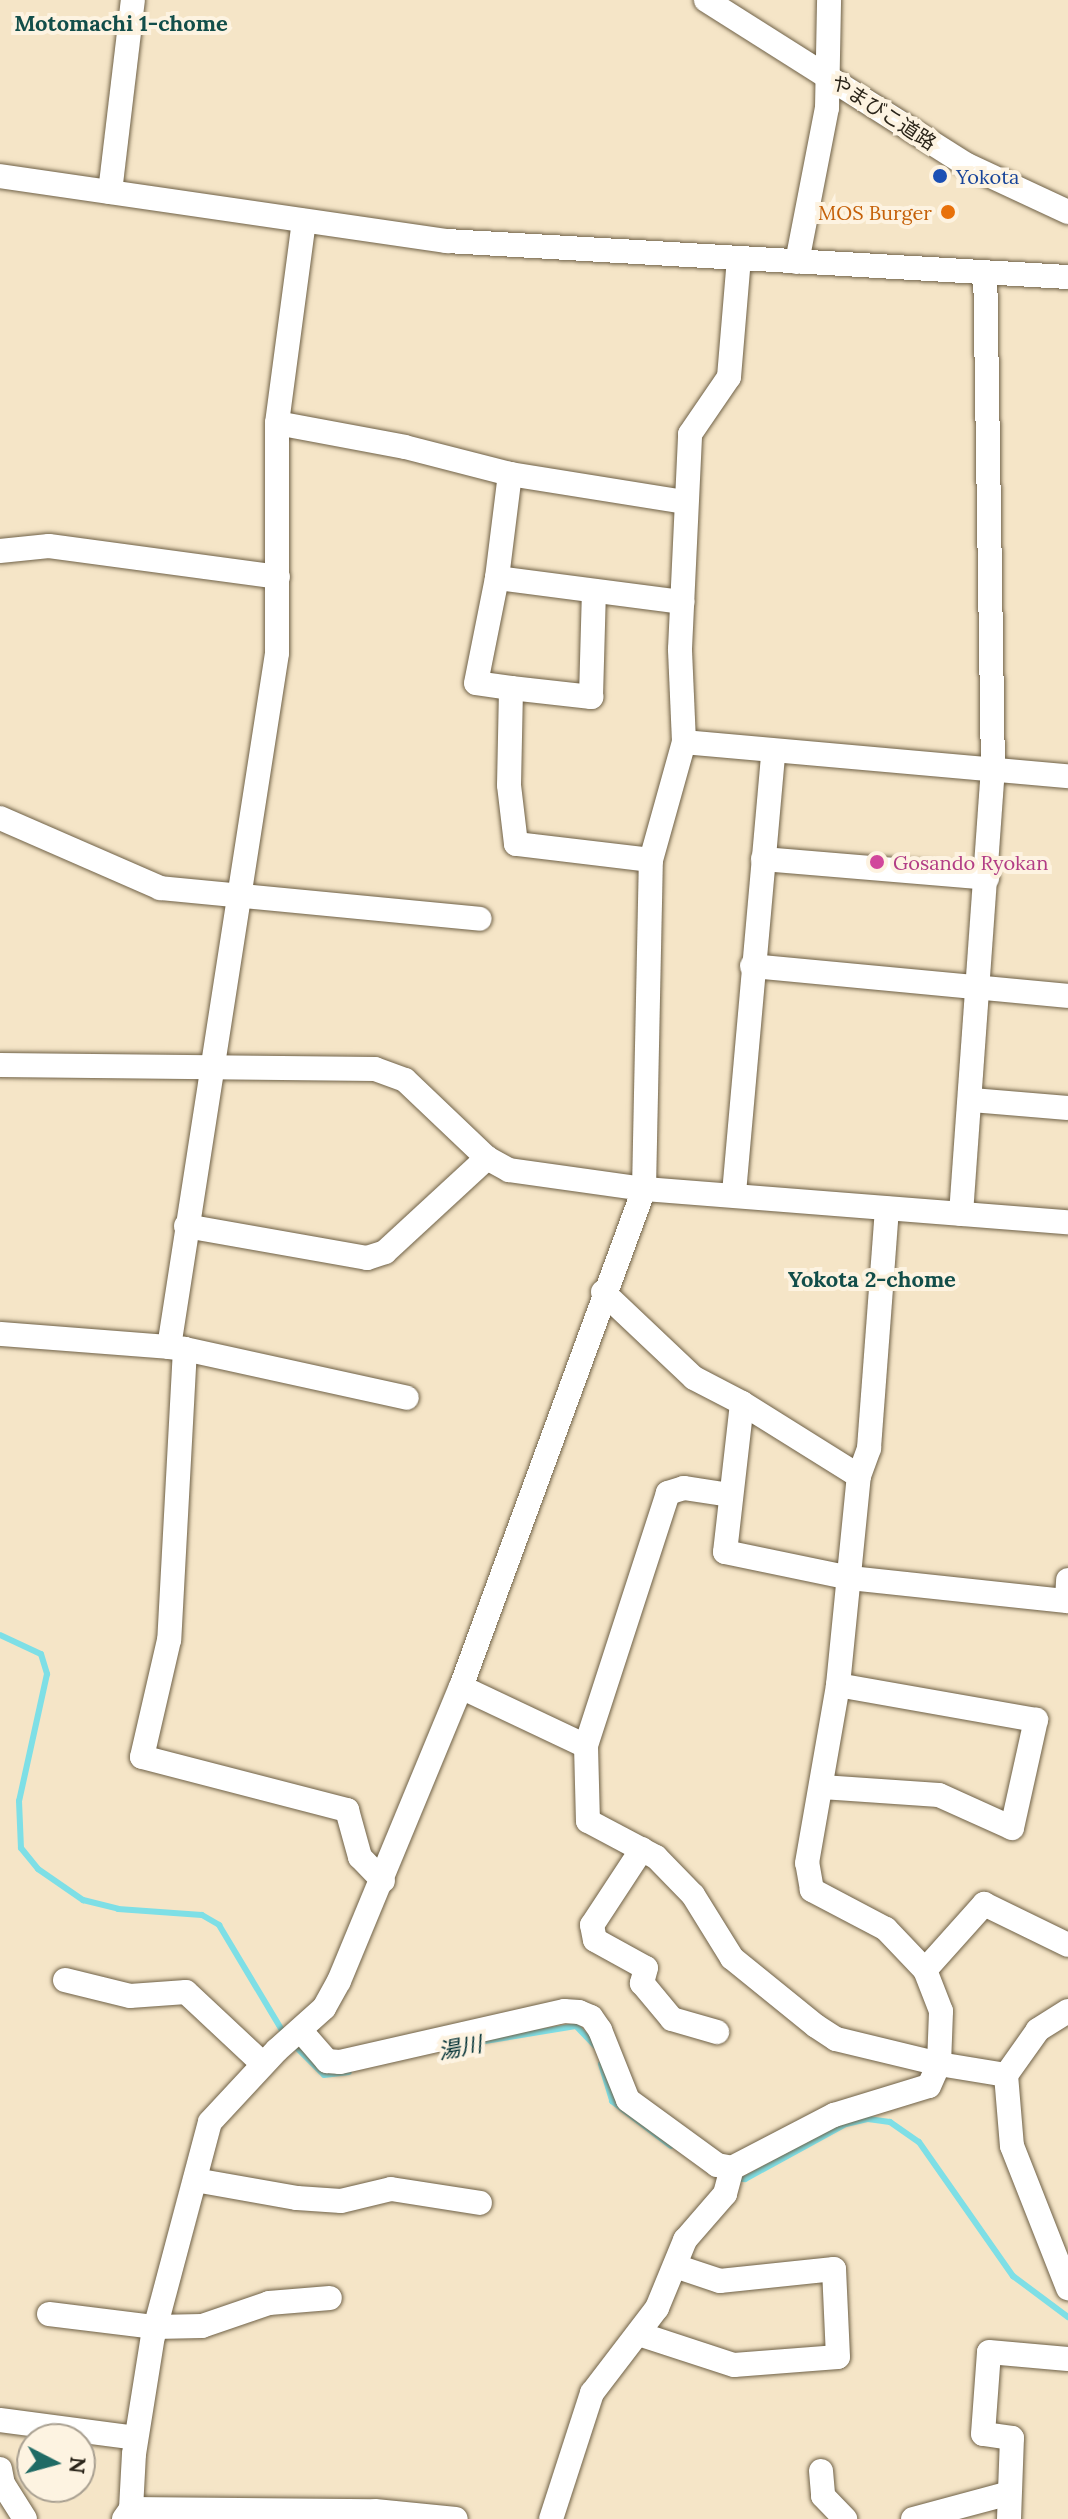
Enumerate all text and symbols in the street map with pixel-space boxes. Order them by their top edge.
district label: Motomachi 1-chome [14,11,228,37]
street label: やまびこ道路 [827,69,941,155]
place label: Yokota [956,164,1019,188]
marker: Yokota [931,167,949,185]
place label: MOS Burger [818,200,932,224]
marker: MOS Burger [939,203,957,221]
place label: Gosando Ryokan [893,850,1048,874]
marker: Gosando Ryokan [868,853,886,871]
district label: Yokota 2-chome [788,1267,956,1293]
water label: 湯川 [436,2031,484,2065]
north arrow [16,2423,96,2503]
text: N [63,2455,93,2475]

